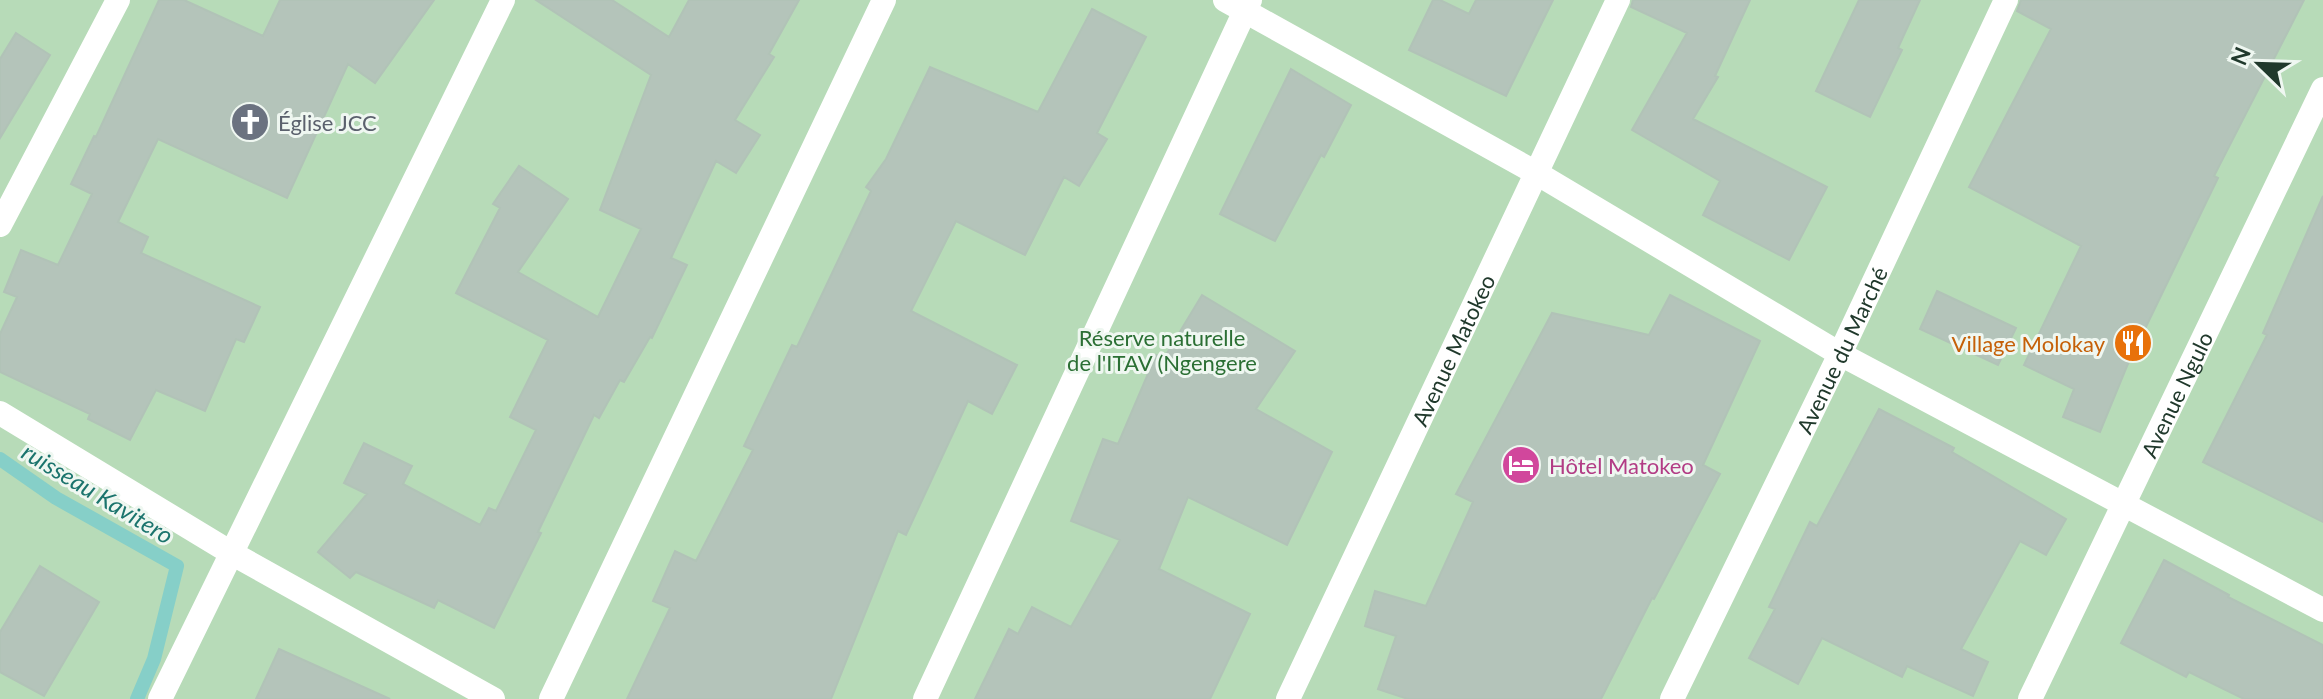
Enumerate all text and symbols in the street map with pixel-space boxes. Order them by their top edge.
north arrow [2219,24,2299,104]
text: N [2224,43,2256,69]
church icon: Église JCC [229,101,271,143]
place label: Église JCC [278,109,377,136]
street label: Avenue du Marché [1790,262,1893,438]
street label: Avenue Matokeo [1405,270,1500,430]
restaurant icon: Village Molokay [2112,322,2154,364]
park label: Réserve naturelle de l'ITAV (Ngengere [1067,324,1257,376]
street label: Avenue Ngulo [2135,327,2218,462]
place label: Village Molokay [1952,330,2106,357]
water label: ruisseau Kavitero [17,436,179,550]
hotel icon: Hôtel Matokeo [1500,444,1542,486]
place label: Hôtel Matokeo [1549,452,1694,479]

